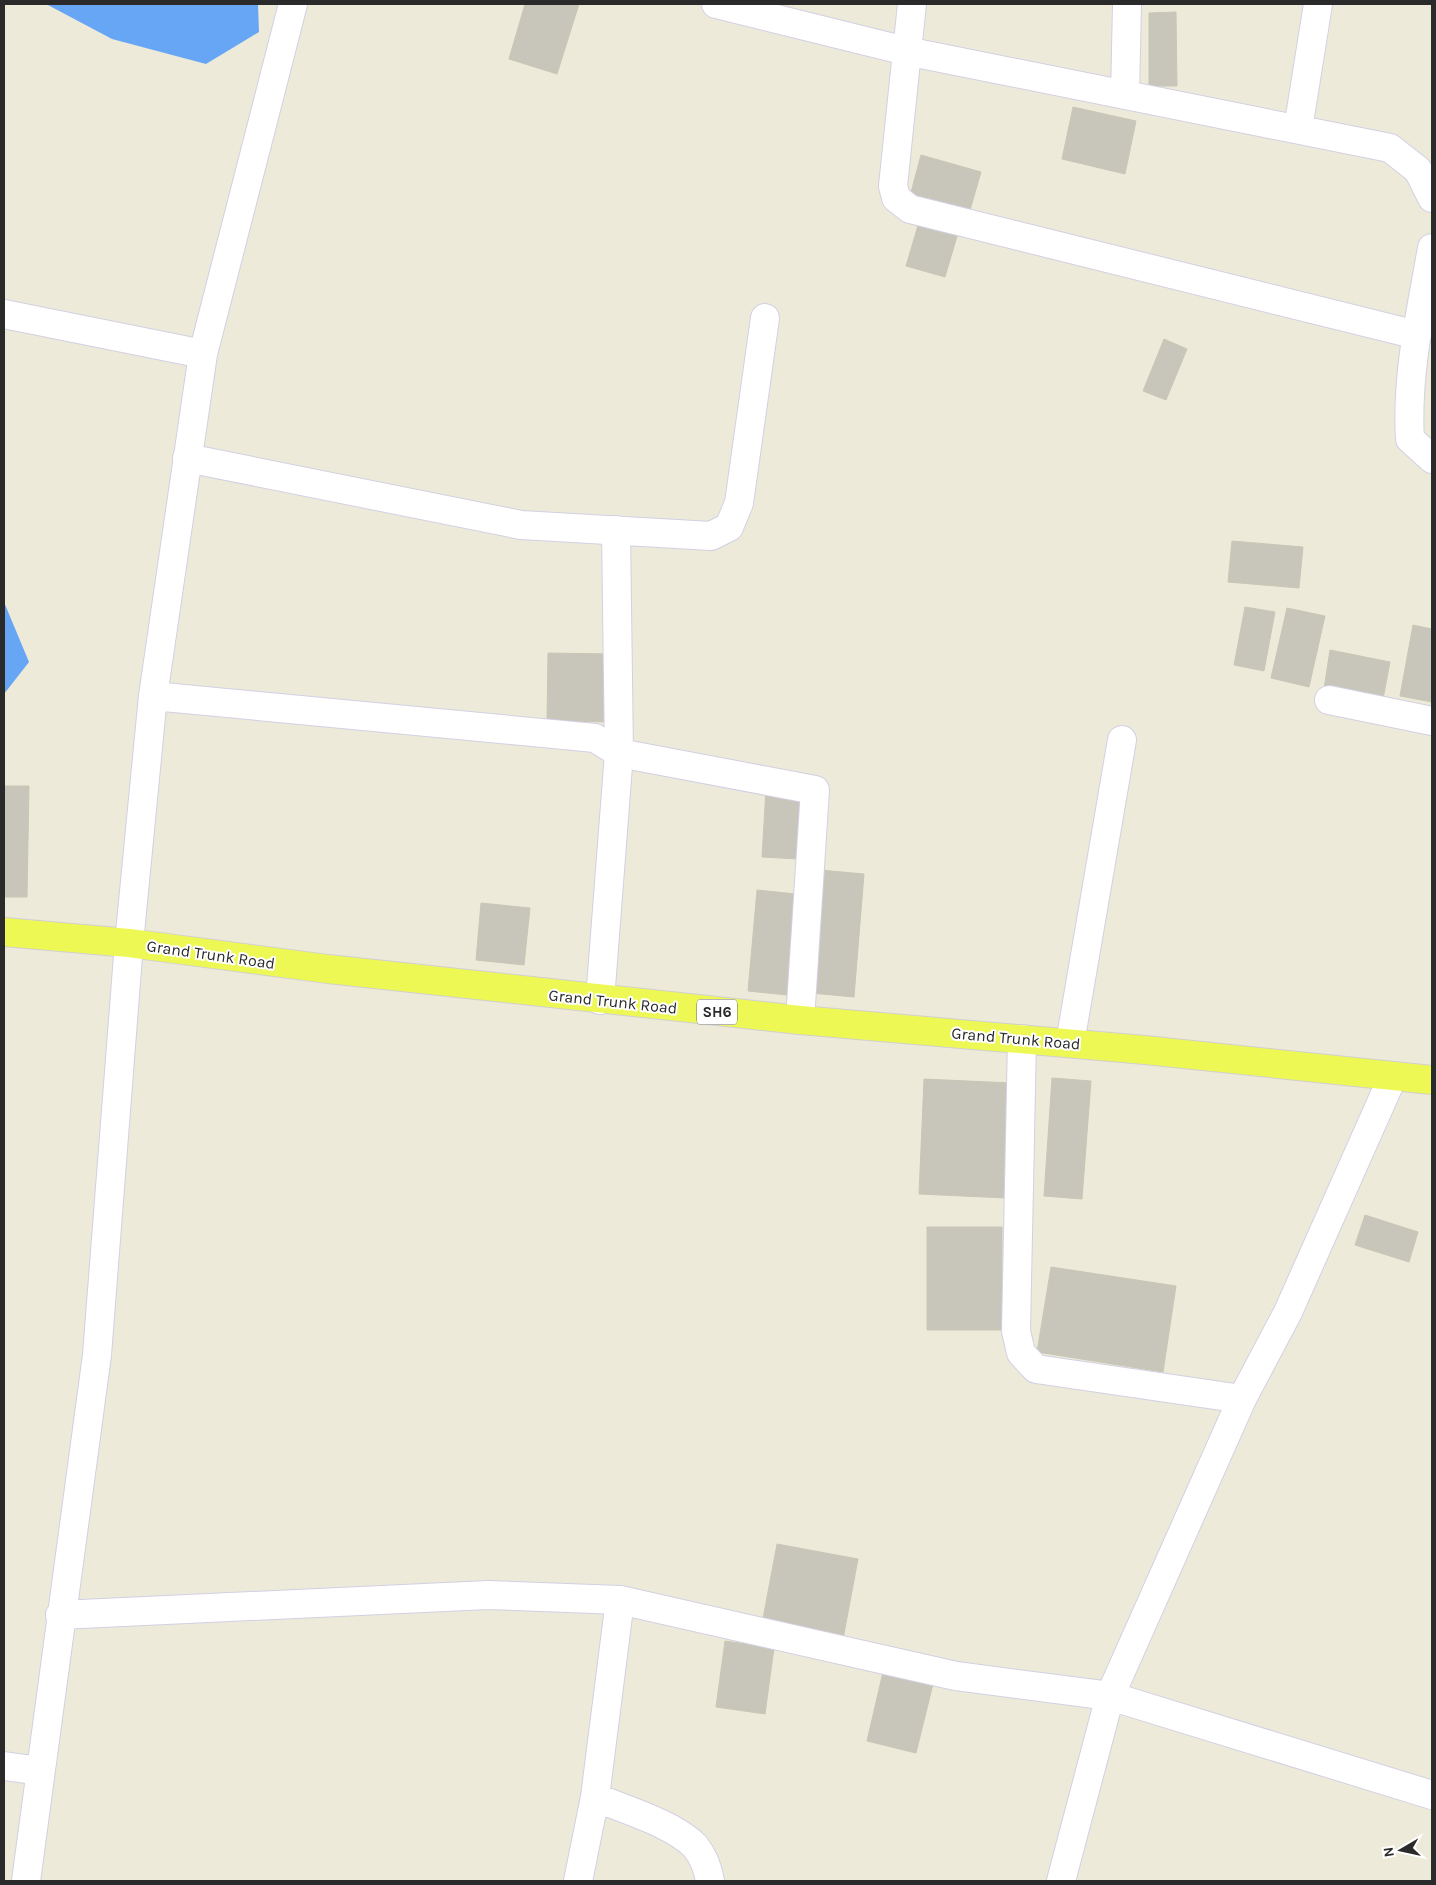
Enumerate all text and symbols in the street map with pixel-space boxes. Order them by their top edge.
street label: Grand Trunk Road [146,936,276,973]
street label: Grand Trunk Road [548,985,678,1018]
road number: SH6 [697,1000,737,1024]
street label: Grand Trunk Road [951,1023,1081,1054]
north arrow [1376,1825,1426,1875]
text: N [1379,1846,1398,1858]

